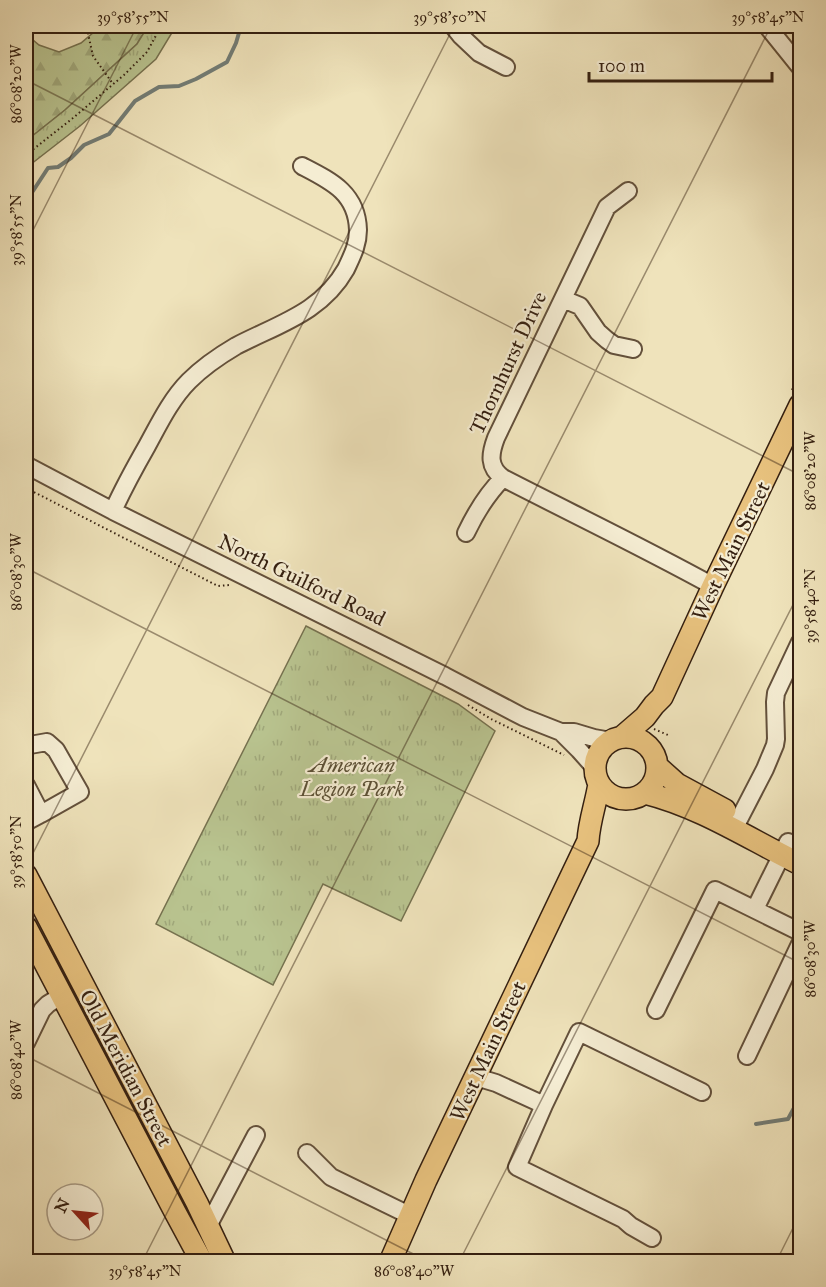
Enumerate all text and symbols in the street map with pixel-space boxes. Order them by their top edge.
text: 39°58'55"N [97,8,169,26]
text: 39°58'50"N [413,8,487,26]
text: 39°58'45"N [731,8,805,26]
text: 86°08'20"W [7,44,25,123]
scale bar [589,45,772,83]
text: 100 m [598,55,645,77]
text: 39°58'55"N [7,194,25,266]
street label: Thornhurst Drive [464,287,553,439]
text: 86°08'20"W [801,431,819,510]
street label: West Main Street [686,477,776,625]
street label: North Guilford Road [214,528,390,632]
text: 86°08'30"W [7,532,25,611]
text: 39°58'40"N [801,568,819,643]
park label: American Legion Park [299,752,405,802]
text: 39°58'50"N [7,815,25,889]
text: 86°08'30"W [801,919,819,998]
street label: West Main Street [444,976,532,1125]
street label: Old Meridian Street [74,985,179,1151]
text: 86°08'40"W [7,1019,25,1100]
north arrow [45,1182,105,1242]
text: N [51,1195,74,1216]
text: 39°58'45"N [108,1262,182,1280]
text: 86°08'40"W [374,1262,455,1280]

